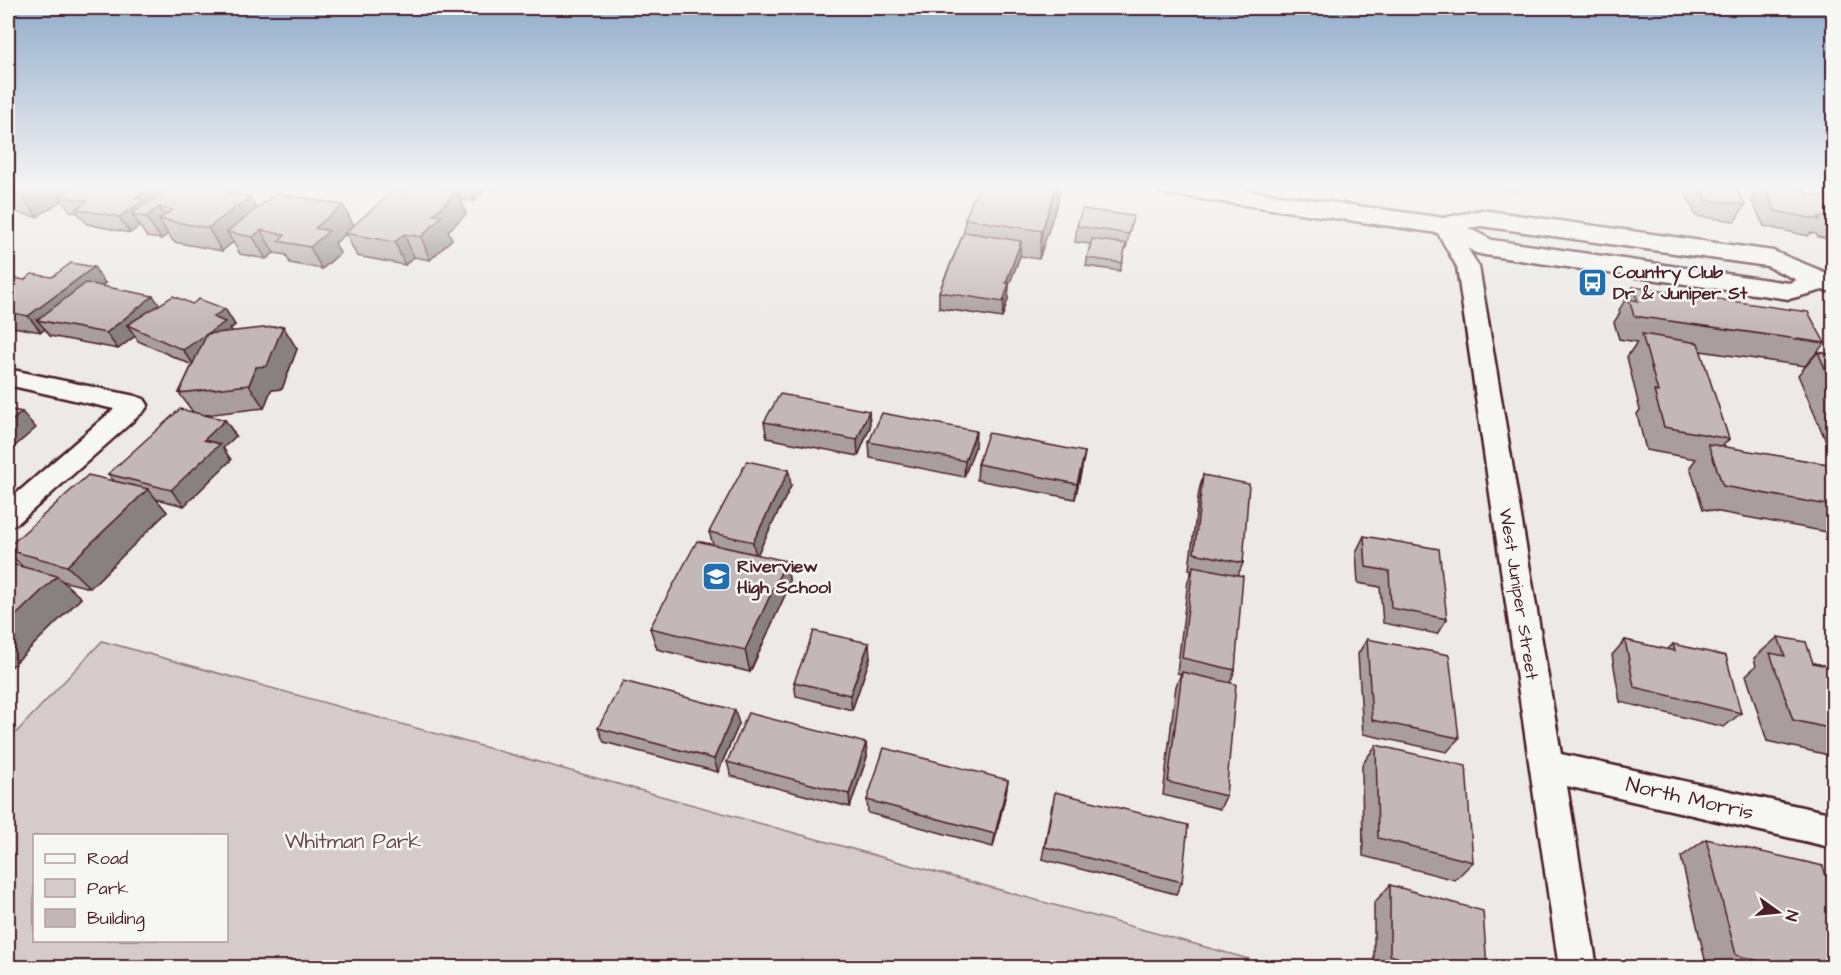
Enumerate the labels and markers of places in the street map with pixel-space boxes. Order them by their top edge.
place label: Country Club Dr & Juniper St [1613,260,1748,306]
bus stop icon: Country Club Dr & Juniper St [1576,266,1608,298]
place label: Riverview High School [737,554,831,601]
school or university icon: Riverview High School [700,560,732,592]

